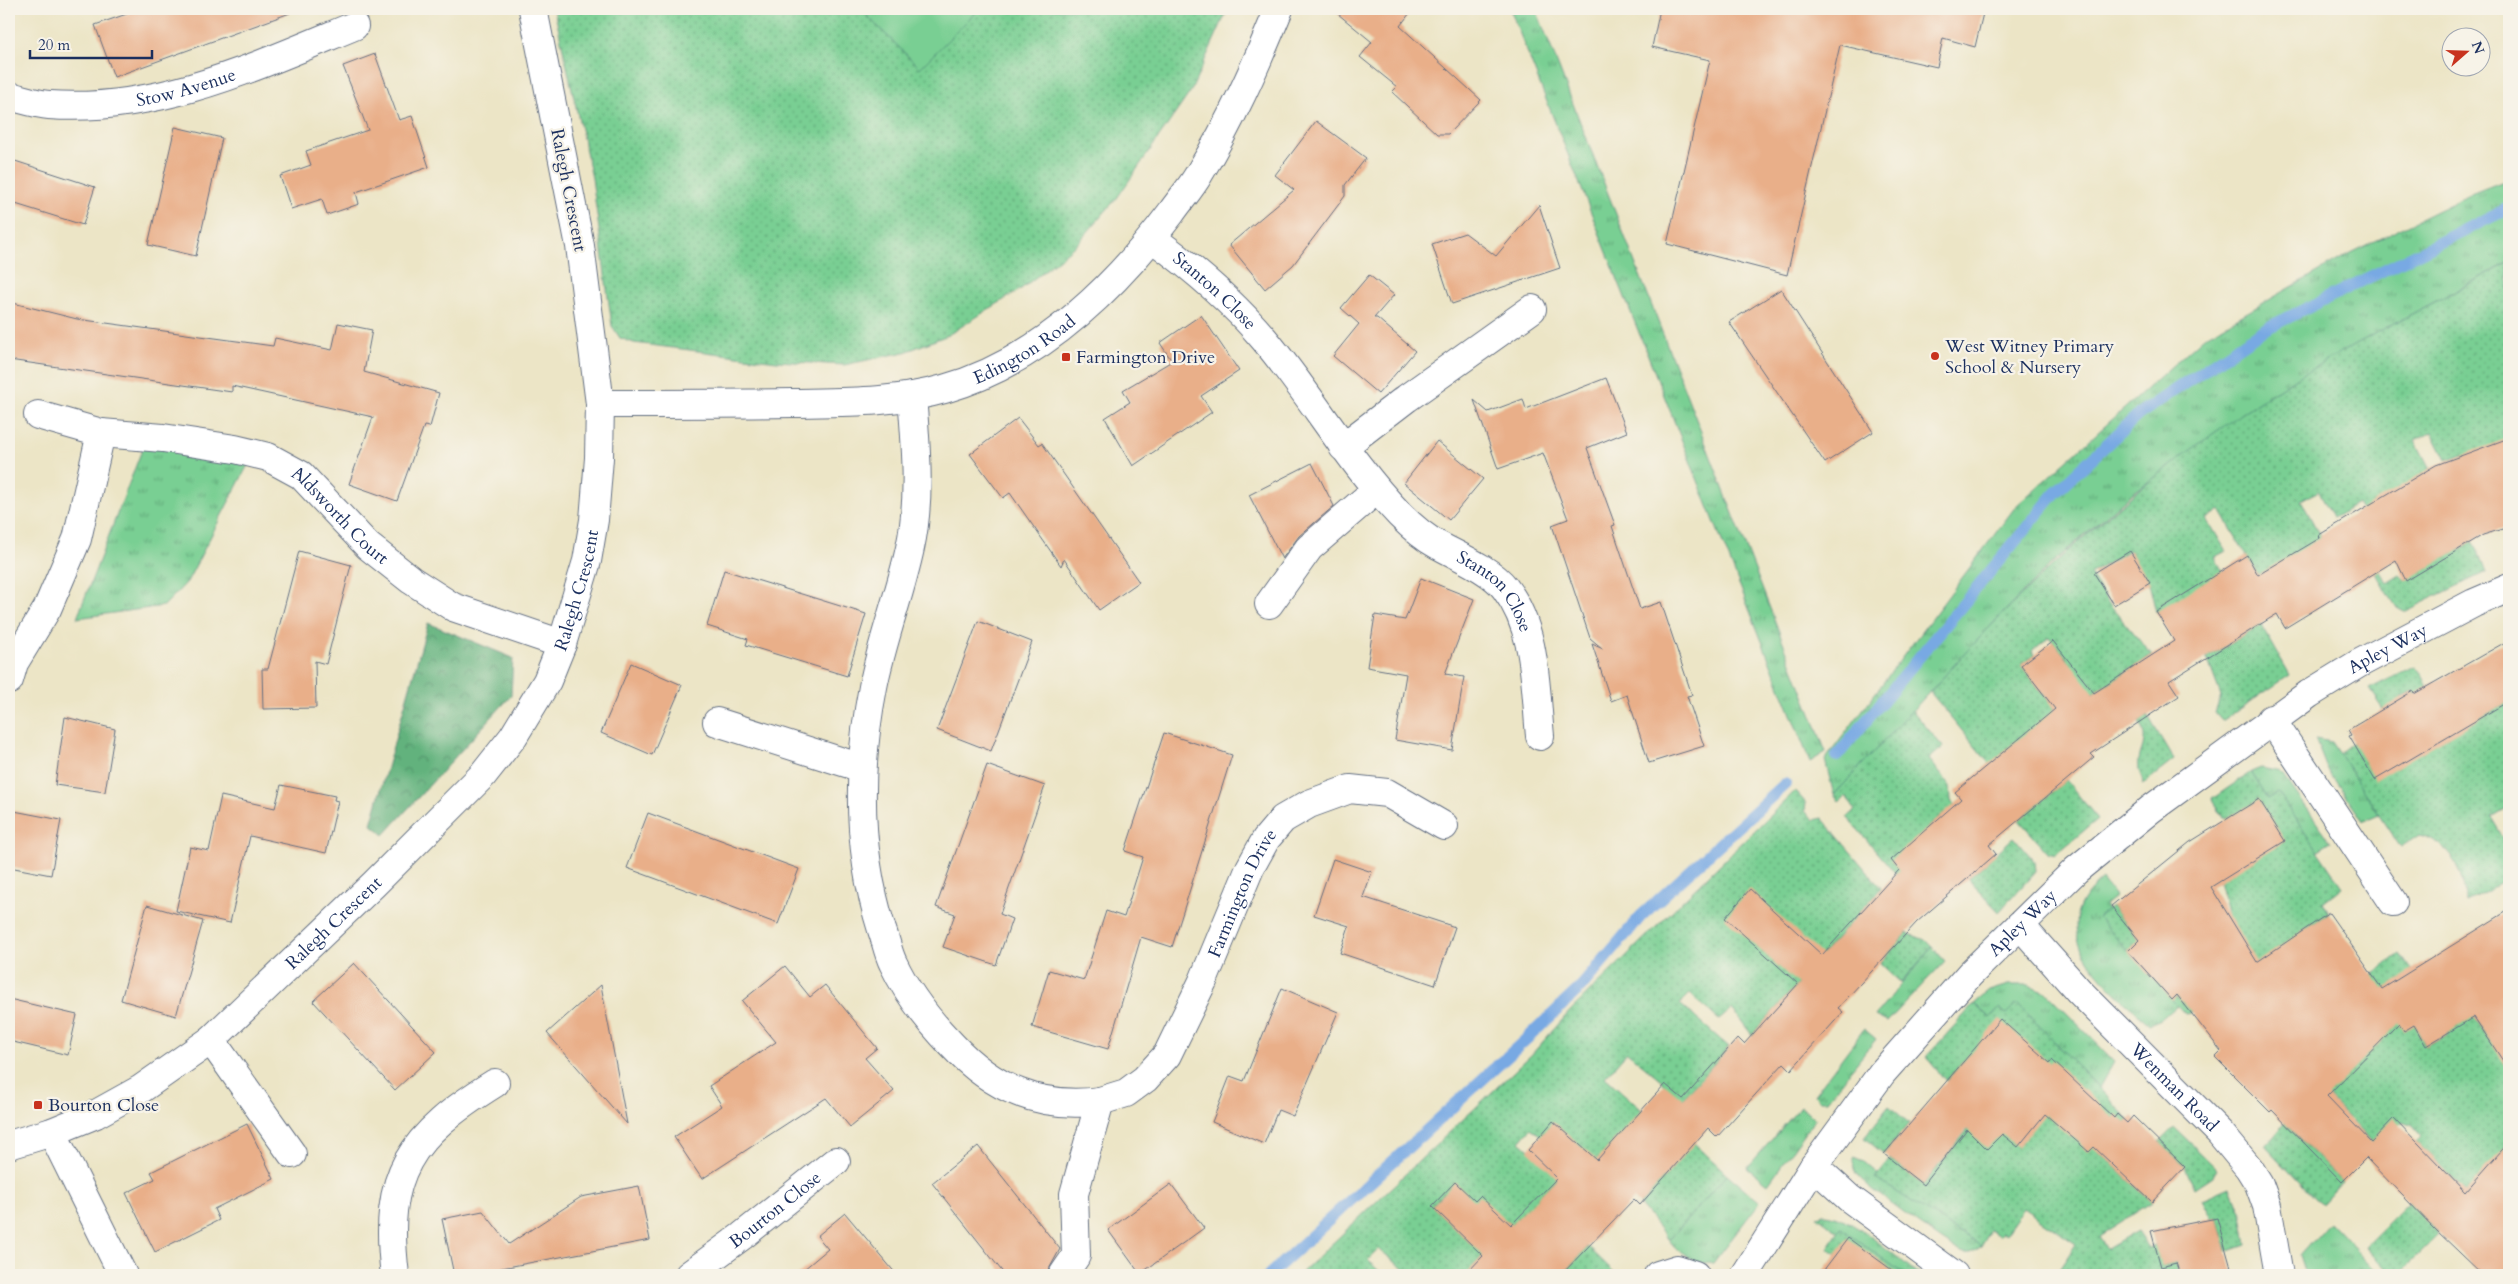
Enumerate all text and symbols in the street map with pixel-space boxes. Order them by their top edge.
scale bar [30,28,152,60]
north arrow [2440,28,2490,78]
text: 20 m [38,35,70,55]
text: N [2467,39,2489,57]
street label: Stow Avenue [134,62,239,113]
street label: Ralegh Crescent [544,127,593,254]
street label: Stanton Close [1167,246,1262,335]
street label: Edington Road [969,309,1081,391]
place label: West Witney Primary School & Nursery [1944,334,2115,380]
place label: Farmington Drive [1076,345,1215,370]
marker: West Witney Primary School & Nursery [1929,350,1941,362]
marker: Farmington Drive [1060,351,1072,363]
street label: Aldsworth Court [287,460,394,571]
street label: Ralegh Crescent [548,527,605,655]
street label: Stanton Close [1452,545,1538,635]
street label: Apley Way [2343,617,2432,680]
street label: Farmington Drive [1202,823,1283,961]
street label: Ralegh Crescent [280,871,388,975]
street label: Apley Way [1983,883,2063,962]
street label: Wenman Road [2124,1037,2224,1138]
place label: Bourton Close [48,1093,159,1118]
marker: Bourton Close [32,1099,44,1111]
street label: Bourton Close [724,1166,827,1254]

